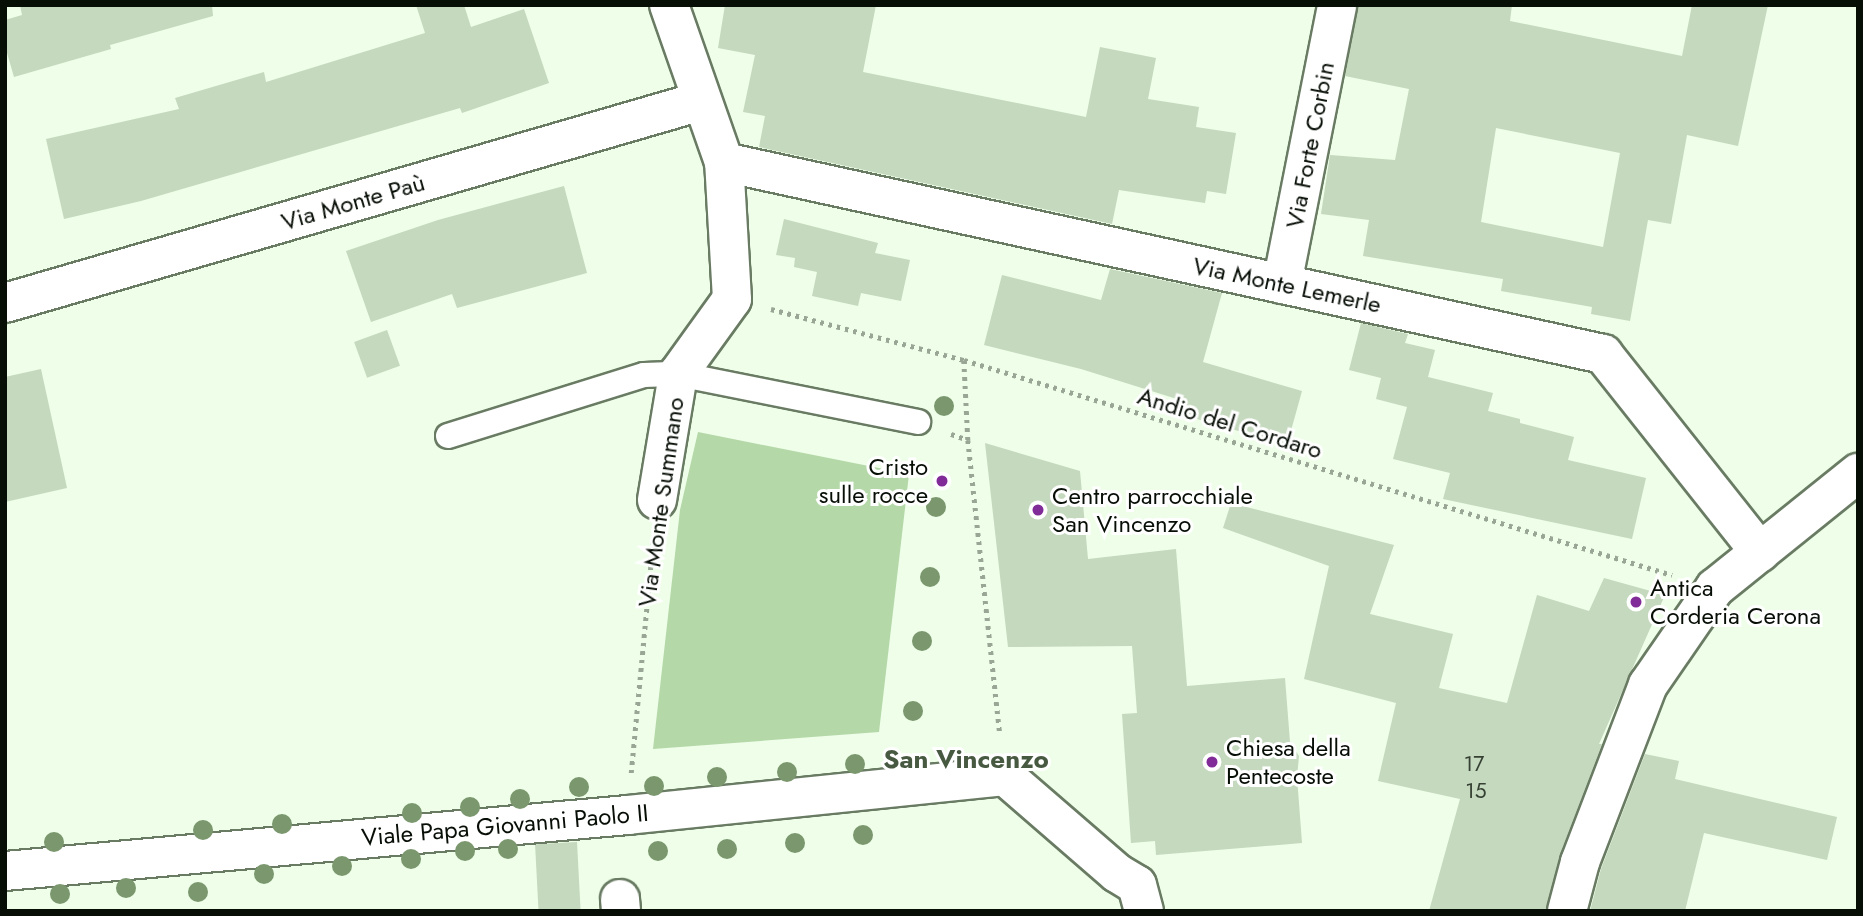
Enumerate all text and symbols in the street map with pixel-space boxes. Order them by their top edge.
street label: Via Forte Corbin [1280,59,1340,231]
street label: Via Monte Paù [278,168,428,236]
street label: Via Monte Lemerle [1190,251,1384,319]
street label: Andio del Cordaro [1134,381,1326,465]
street label: Via Monte Summano [632,395,690,609]
place label: Cristo sulle rocce [819,453,928,509]
marker: Cristo sulle rocce [934,473,950,489]
place label: Centro parrocchiale San Vincenzo [1052,482,1253,538]
marker: Centro parrocchiale San Vincenzo [1030,502,1046,518]
place label: Antica Corderia Cerona [1650,574,1821,630]
marker: Antica Corderia Cerona [1628,594,1644,610]
place label: Chiesa della Pentecoste [1226,734,1351,790]
district label: San Vincenzo [883,744,1049,776]
house number: 17 [1464,751,1484,777]
marker: Chiesa della Pentecoste [1204,754,1220,770]
house number: 15 [1465,778,1487,804]
street label: Viale Papa Giovanni Paolo II [360,798,650,852]

